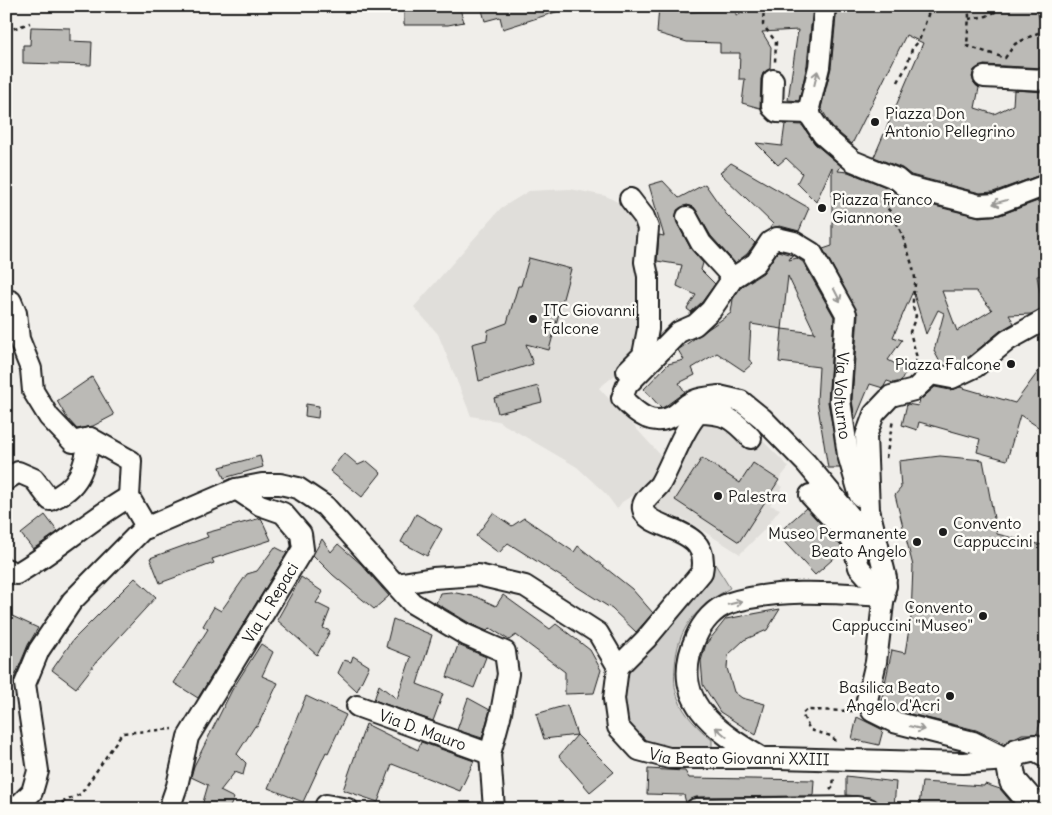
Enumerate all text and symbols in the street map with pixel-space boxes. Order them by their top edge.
one-way arrow [812,70,821,86]
place label: Piazza Don Antonio Pellegrino [885,103,1015,141]
marker: Piazza Don Antonio Pellegrino [869,116,881,128]
place label: Piazza Franco Giannone [832,189,933,227]
one-way arrow [993,198,1009,208]
marker: Piazza Franco Giannone [816,202,828,214]
one-way arrow [832,287,842,302]
place label: ITC Giovanni Falcone [543,300,635,338]
marker: ITC Giovanni Falcone [527,313,539,325]
street label: Via Volturno [830,351,856,441]
place label: Piazza Falcone [895,354,1001,374]
marker: Piazza Falcone [1005,358,1017,370]
place label: Palestra [728,486,787,506]
marker: Palestra [712,490,724,502]
place label: Convento Cappuccini [953,513,1033,551]
place label: Museo Permanente Beato Angelo [768,523,907,561]
marker: Convento Cappuccini [937,526,949,538]
marker: Museo Permanente Beato Angelo [911,536,923,548]
street label: Via L. Repaci [238,559,302,647]
one-way arrow [727,597,743,607]
place label: Convento Cappuccini "Museo" [832,597,973,635]
marker: Convento Cappuccini "Museo" [977,610,989,622]
place label: Basilica Beato Angelo d'Acri [839,677,940,715]
marker: Basilica Beato Angelo d'Acri [944,690,956,702]
street label: Via D. Mauro [376,705,469,755]
one-way arrow [908,724,924,733]
one-way arrow [714,726,727,738]
street label: Via Beato Giovanni XXIII [647,743,830,769]

